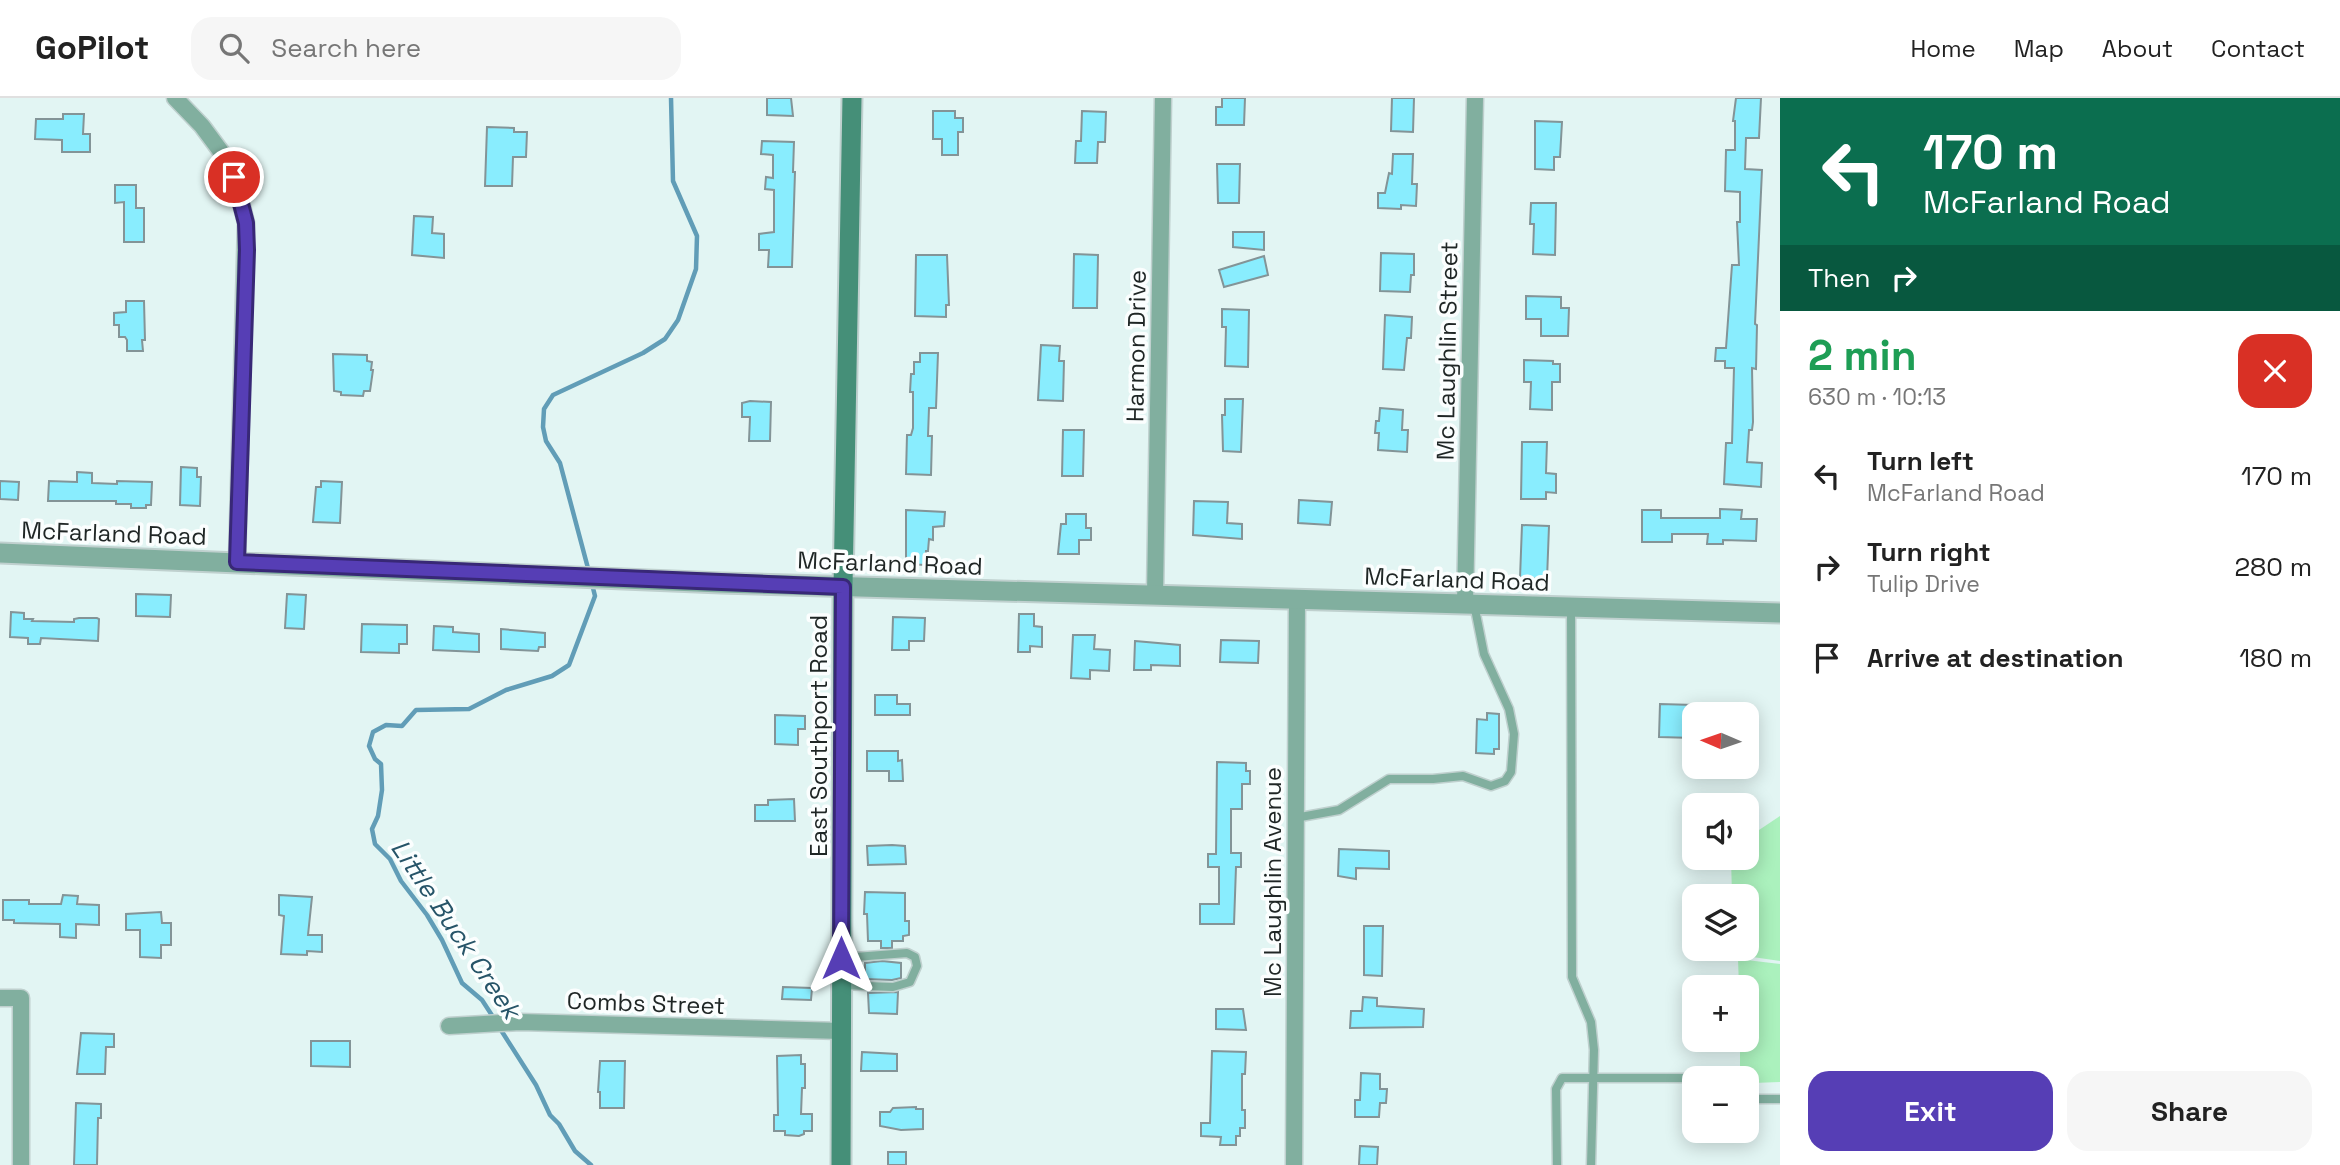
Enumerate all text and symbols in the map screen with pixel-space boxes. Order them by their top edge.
search box [191,17,681,80]
text: GoPilot [35,27,149,69]
icon: search [215,29,253,67]
text: Search here [271,31,421,65]
text: Home [1910,33,1976,64]
text: Map [2014,33,2064,64]
text: About [2102,33,2173,64]
text: Contact [2211,33,2305,64]
text: 170 m [1923,121,2058,183]
icon: left [1808,126,1899,217]
pin [204,147,264,207]
icon: arrive [215,158,253,196]
text: McFarland Road [1923,182,2171,222]
street label: Mc Laughlin Street [1430,241,1464,461]
icon: right [1885,259,1923,297]
text: Then [1808,261,1871,295]
street label: Harmon Drive [1119,270,1153,422]
text: 2 min [1808,329,1917,382]
button: close [2238,334,2312,408]
text: 630 m · 10:13 [1808,382,1946,412]
text: Turn left [1867,444,1974,478]
icon: left [1808,457,1846,495]
text: 170 m [2241,459,2312,493]
text: McFarland Road [1867,478,2045,508]
street label: McFarland Road [21,514,207,552]
text: Turn right [1867,535,1991,569]
street label: McFarland Road [797,544,983,582]
icon: right [1808,548,1846,586]
text: 280 m [2234,550,2312,584]
street label: McFarland Road [1364,560,1550,598]
text: Tulip Drive [1867,569,1980,599]
street label: East Southport Road [803,615,834,857]
icon: arrive [1808,639,1846,677]
text: Arrive at destination [1867,641,2124,675]
text: 180 m [2239,641,2312,675]
north arrow [1682,702,1759,779]
map controls [1682,702,1759,1143]
street label: Mc Laughlin Avenue [1257,767,1288,997]
button: sound [1682,793,1759,870]
water label: Little Buck Creek [383,833,530,1028]
button: layers [1682,884,1759,961]
position arrow [804,921,878,995]
button: + [1682,975,1759,1052]
street label: Combs Street [566,985,726,1021]
button: − [1682,1066,1759,1143]
button: Exit [1808,1071,2053,1151]
button: Share [2067,1071,2312,1151]

